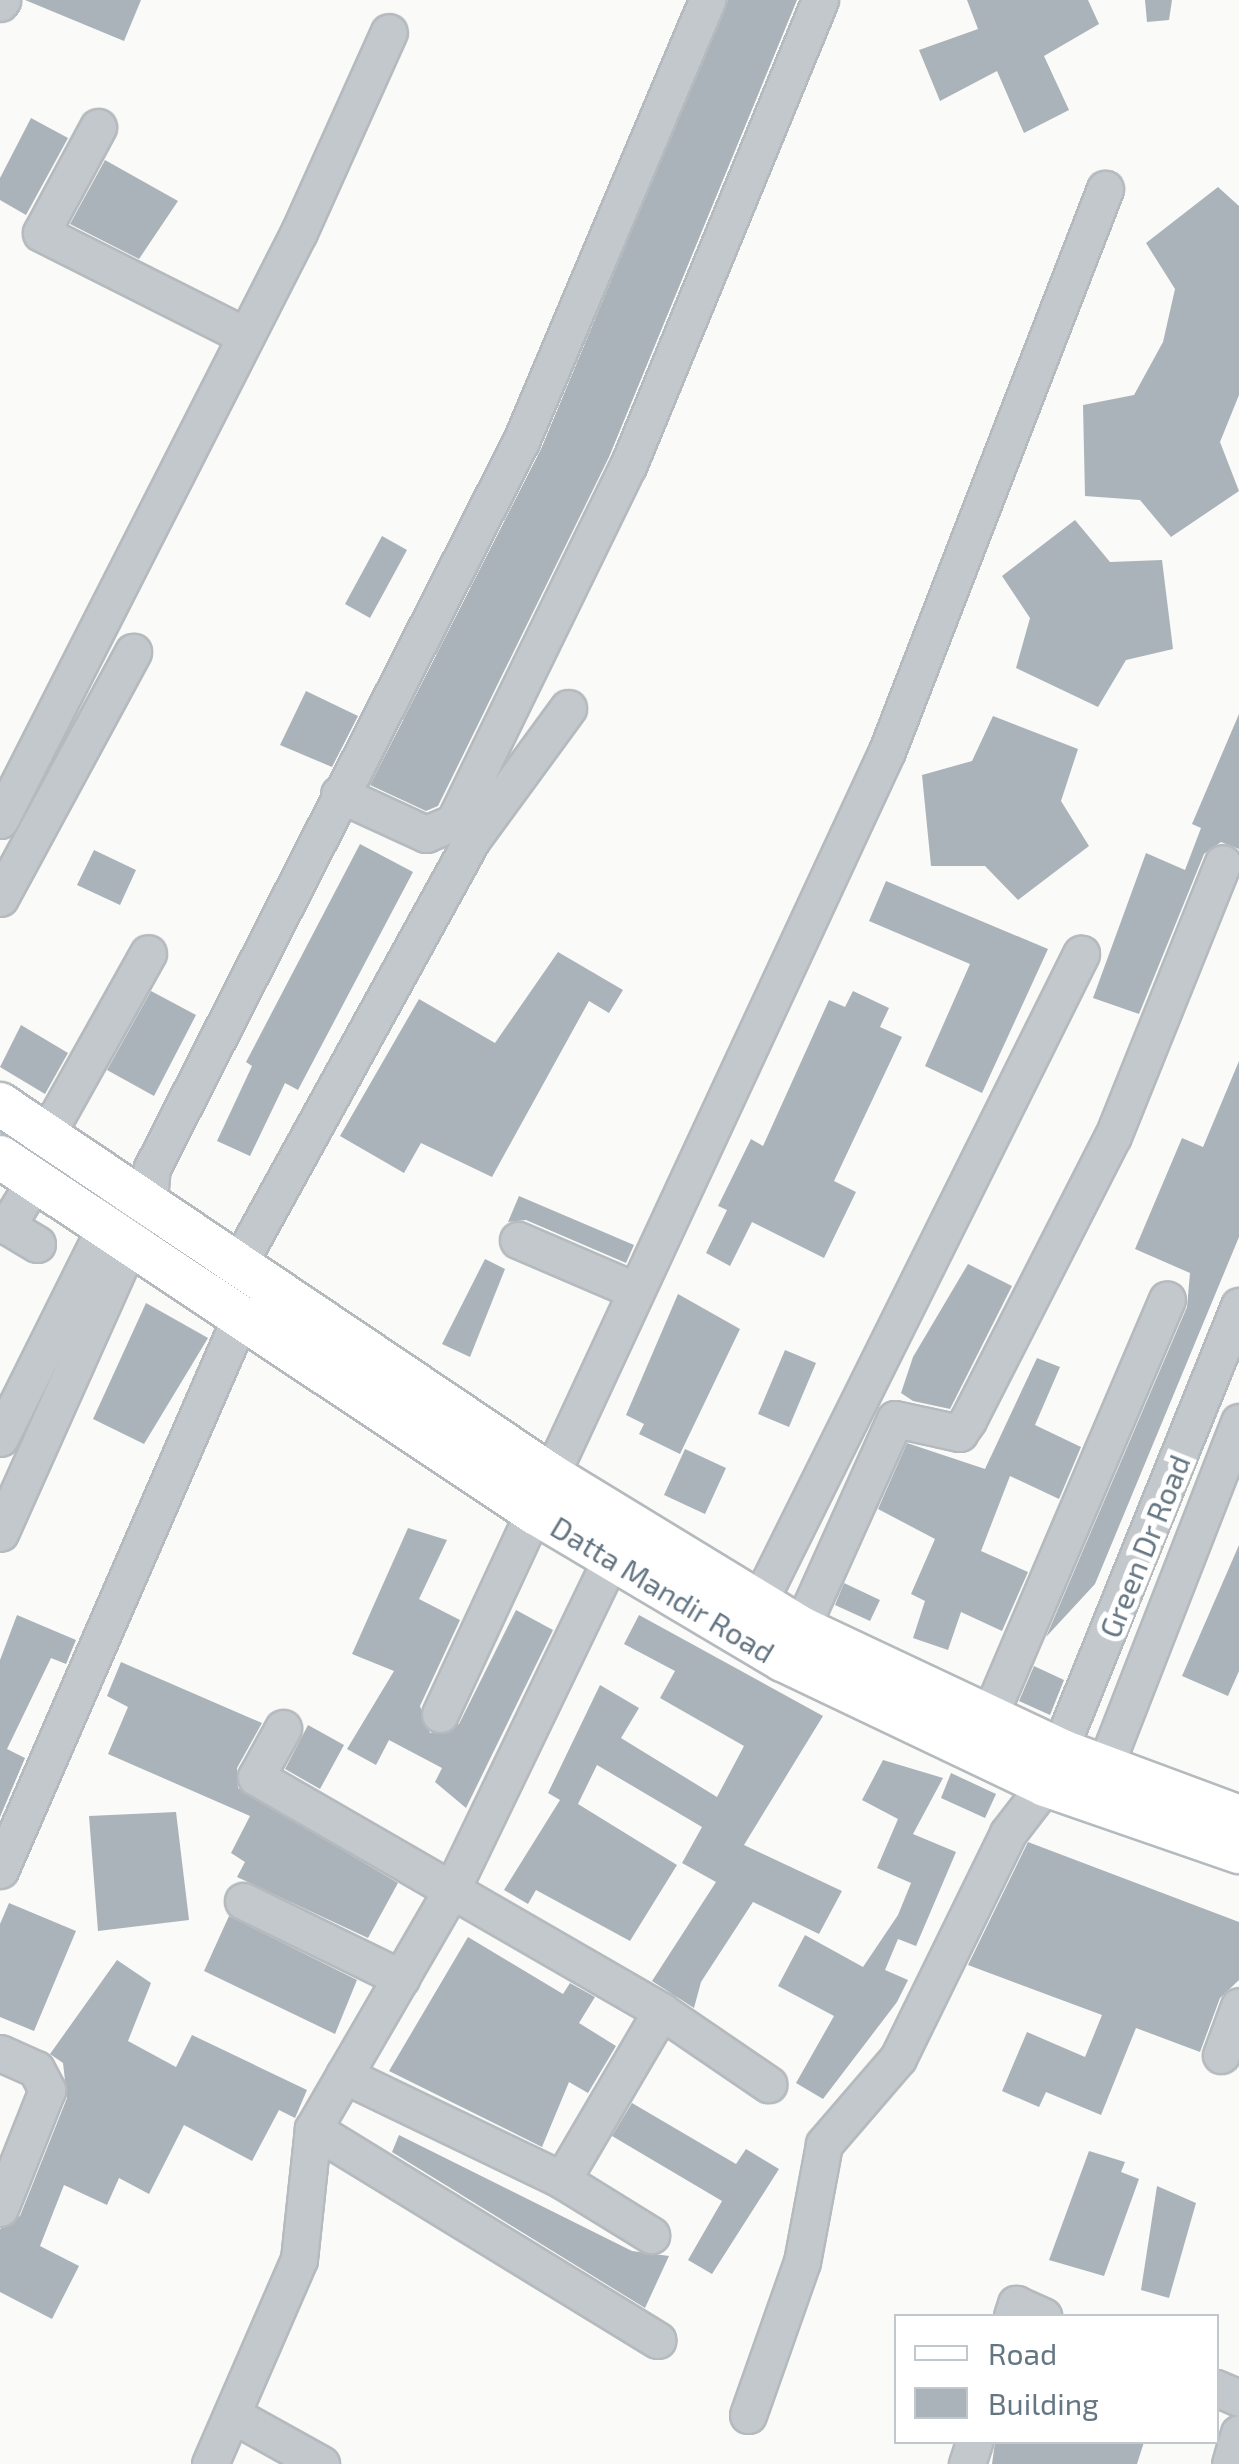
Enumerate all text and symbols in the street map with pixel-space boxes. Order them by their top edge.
street label: Green Dr Road [1091,1449,1197,1643]
street label: Datta Mandir Road [544,1508,782,1670]
legend [894,2314,1219,2444]
text: Road [988,2335,1057,2371]
text: Building [988,2385,1099,2421]

